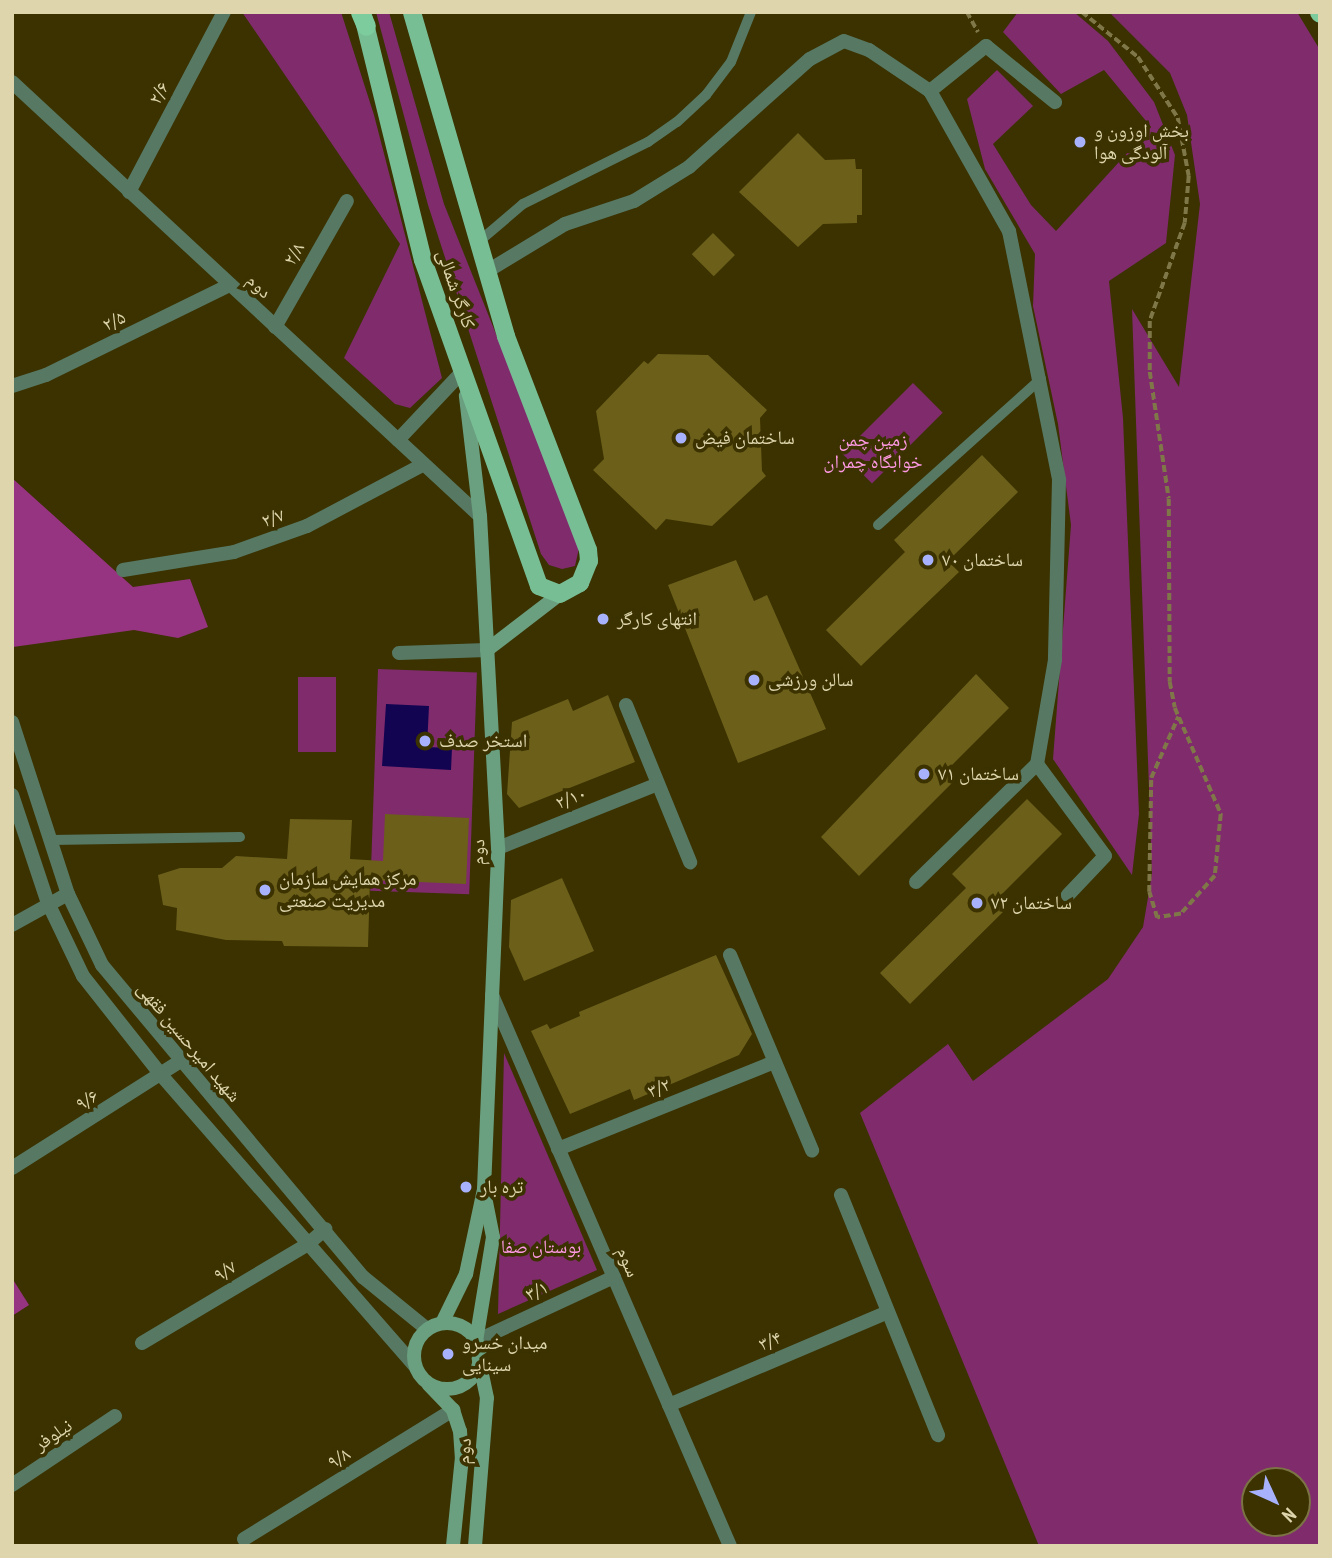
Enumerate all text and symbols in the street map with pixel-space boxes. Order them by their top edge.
street label: ۲/۶ [144,78,174,108]
place label: بخش اوزون و آلودگی هوا [1094,120,1189,164]
marker: بخش اوزون و آلودگی هوا [1072,134,1088,150]
street label: ۲/۸ [278,238,310,270]
street label: کارگر شمالی [432,247,480,331]
street label: دوم [242,269,276,303]
street label: ۲/۵ [99,306,129,336]
place label: ساختمان فیض [695,427,795,449]
park label: زمین چمن خوابگاه چمران [823,429,923,473]
marker: ساختمان فیض [673,430,689,446]
street label: ۲/۷ [258,503,288,533]
place label: ساختمان ۷۰ [942,549,1023,571]
marker: ساختمان ۷۰ [920,552,936,568]
place label: انتهای کارگر [617,608,697,630]
marker: انتهای کارگر [595,611,611,627]
place label: سالن ورزشی [768,669,854,691]
marker: سالن ورزشی [746,672,762,688]
place label: استخر صدف [439,730,527,752]
marker: استخر صدف [417,733,433,749]
place label: ساختمان ۷۱ [938,763,1019,785]
marker: ساختمان ۷۱ [916,766,932,782]
street label: ۲/۱۰ [552,782,590,814]
street label: دوم [466,839,490,865]
place label: مرکز همایش سازمان مدیریت صنعتی [279,868,416,912]
marker: مرکز همایش سازمان مدیریت صنعتی [257,882,273,898]
place label: ساختمان ۷۲ [991,892,1072,914]
marker: ساختمان ۷۲ [969,895,985,911]
street label: شهید امیرحسین فقهی [132,977,246,1107]
street label: ۳/۲ [644,1073,674,1103]
street label: ۹/۶ [71,1084,103,1116]
place label: تره بار [480,1176,523,1198]
marker: تره بار [458,1179,474,1195]
park label: بوستان صفا [501,1236,581,1258]
street label: سوم [612,1243,644,1281]
street label: ۹/۷ [209,1255,241,1287]
street label: ۳/۱ [522,1276,552,1306]
street label: ۳/۴ [755,1326,785,1356]
place label: میدان خسرو سینایی [462,1332,547,1376]
marker: میدان خسرو سینایی [440,1346,456,1362]
street label: نیلوفر [30,1414,76,1456]
street label: دوم [452,1437,476,1465]
street label: ۹/۸ [323,1442,355,1474]
north arrow [1241,1467,1311,1537]
text: N [1277,1503,1302,1528]

